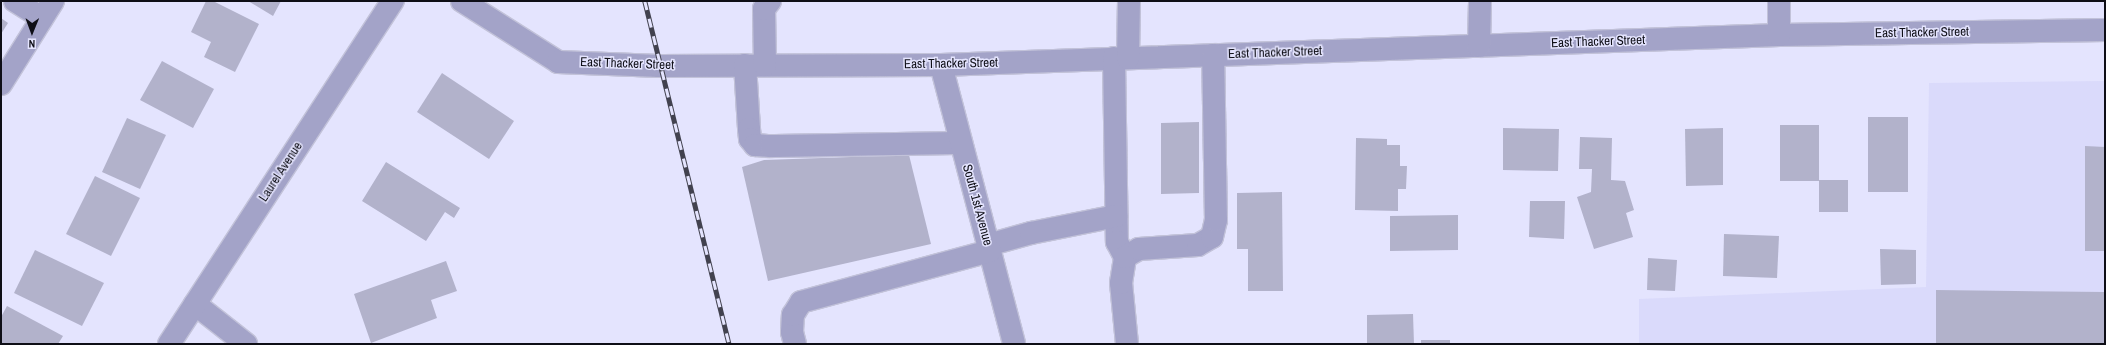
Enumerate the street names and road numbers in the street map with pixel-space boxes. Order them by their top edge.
street label: East Thacker Street [1875,24,1969,42]
street label: East Thacker Street [1551,33,1645,51]
street label: East Thacker Street [1228,44,1322,62]
street label: East Thacker Street [580,55,674,73]
street label: East Thacker Street [904,55,998,73]
street label: Laurel Avenue [256,139,306,205]
street label: South 1st Avenue [959,162,995,248]

